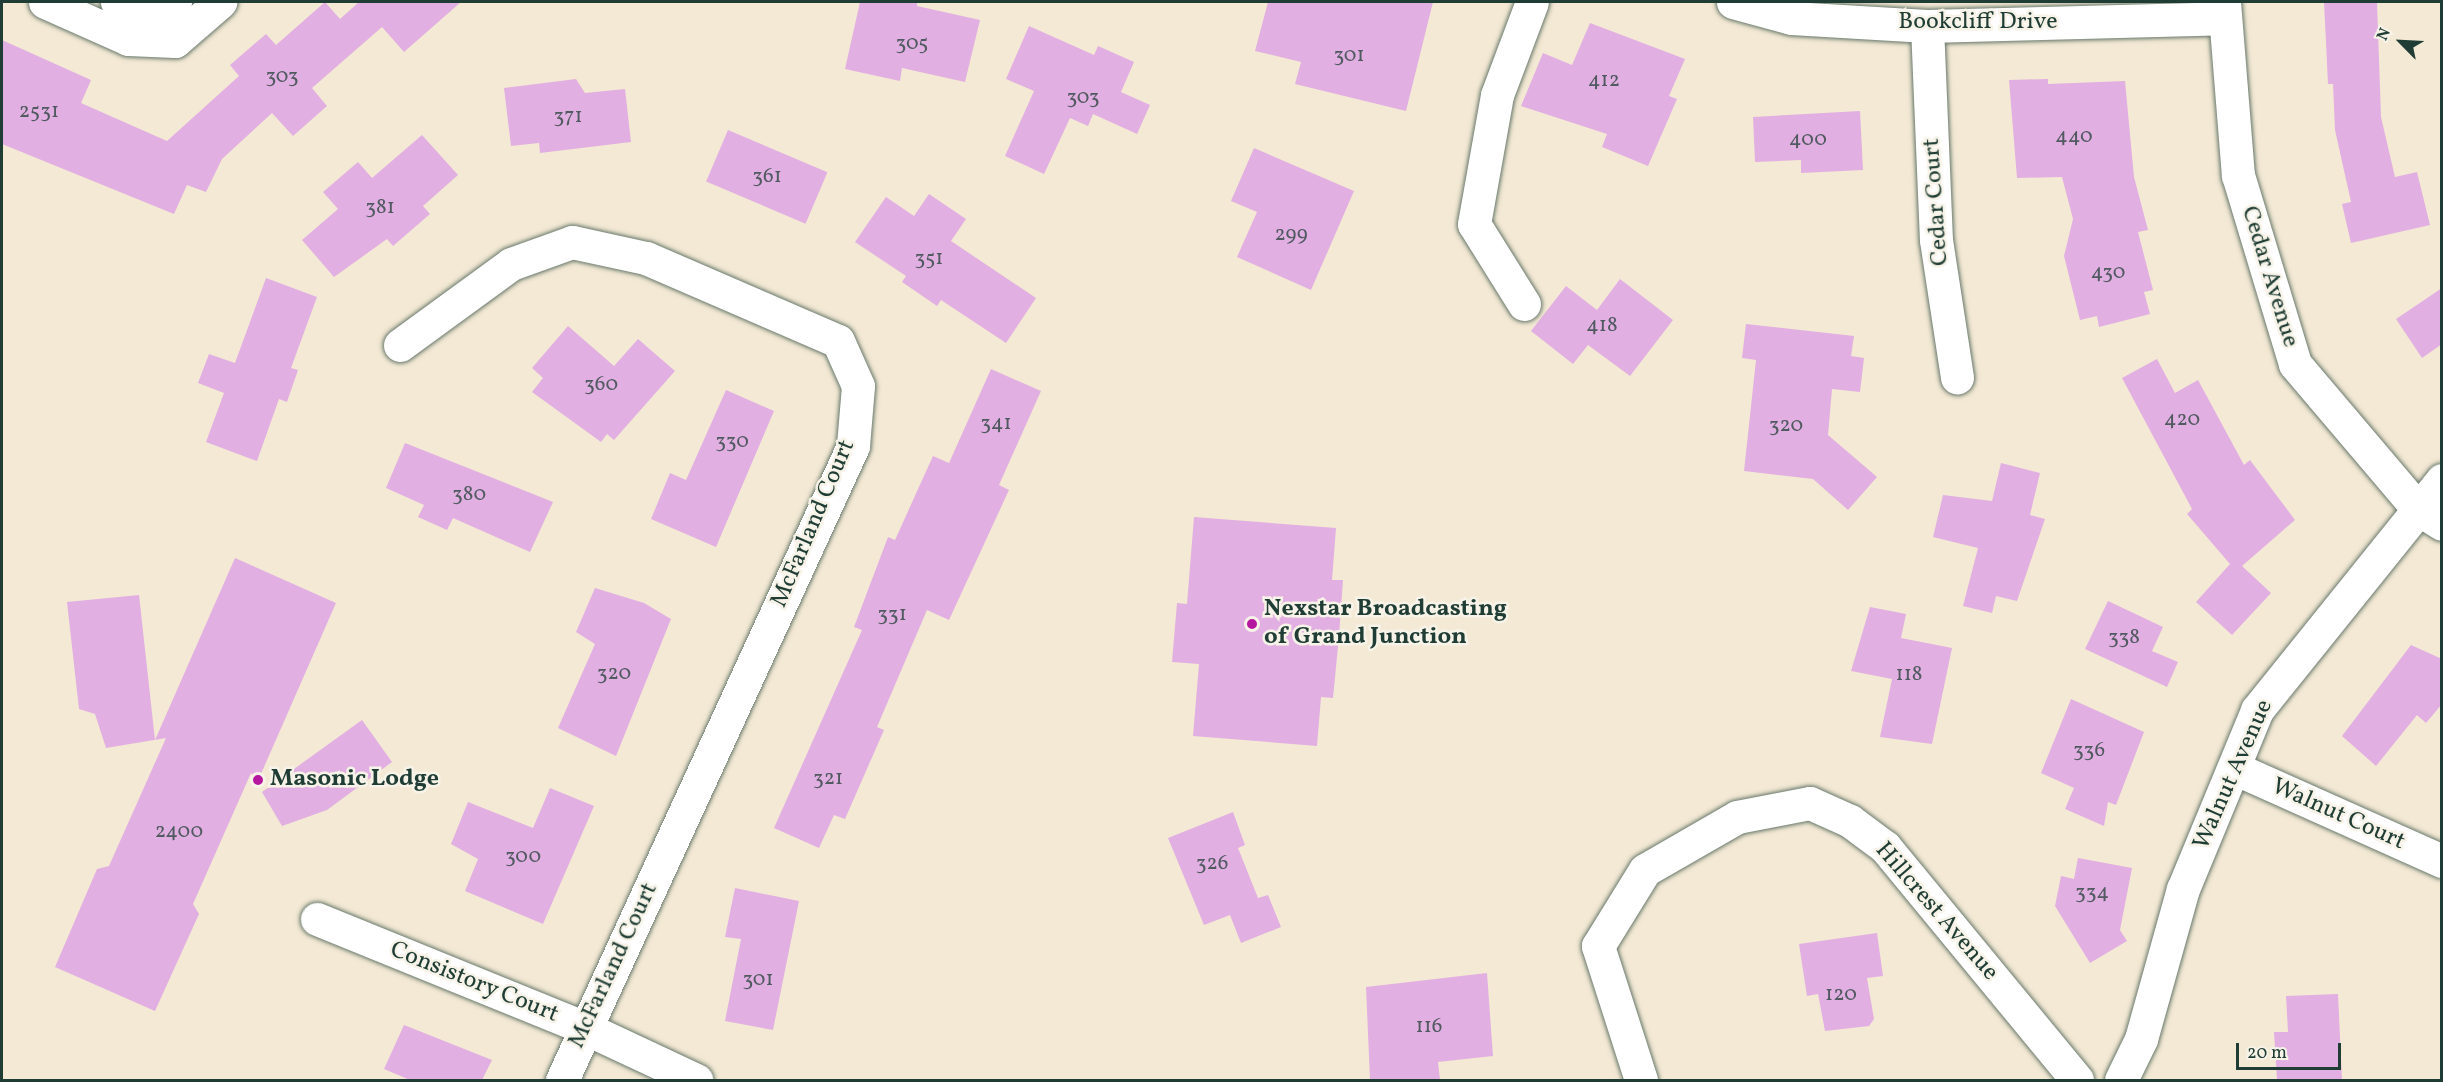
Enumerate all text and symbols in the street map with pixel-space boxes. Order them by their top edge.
street label: Bookcliff Drive [1900,9,2056,37]
north arrow [2371,12,2431,72]
text: N [2372,25,2397,44]
house number: 305 [896,31,928,57]
house number: 301 [1333,43,1365,69]
house number: 303 [265,64,299,90]
house number: 412 [1588,68,1620,94]
house number: 303 [1066,85,1100,111]
house number: 2531 [19,99,59,125]
house number: 371 [553,104,583,130]
house number: 440 [2055,124,2093,150]
house number: 400 [1789,127,1827,153]
street label: Cedar Court [1918,137,1956,267]
house number: 361 [752,164,782,190]
house number: 381 [365,195,395,221]
street label: Cedar Avenue [2234,203,2304,351]
house number: 299 [1274,222,1308,248]
house number: 351 [914,246,944,272]
house number: 430 [2091,260,2125,286]
house number: 418 [1586,313,1618,339]
house number: 360 [584,372,618,398]
house number: 420 [2164,407,2200,433]
house number: 341 [980,411,1012,437]
house number: 320 [1769,413,1803,439]
house number: 330 [715,429,749,455]
street label: McFarland Court [766,436,862,612]
house number: 380 [452,482,486,508]
place label: Nexstar Broadcasting of Grand Junction [1264,596,1507,652]
house number: 331 [877,602,907,628]
marker: Nexstar Broadcasting of Grand Junction [1245,617,1259,631]
house number: 338 [2108,625,2140,651]
house number: 320 [597,661,631,687]
house number: 118 [1896,662,1922,688]
street label: Walnut Avenue [2188,696,2280,854]
house number: 336 [2073,738,2105,764]
place label: Masonic Lodge [270,766,439,794]
house number: 321 [813,766,843,792]
marker: Masonic Lodge [251,773,265,787]
street label: Walnut Court [2267,773,2409,857]
house number: 2400 [155,819,203,845]
street label: Hillcrest Avenue [1868,837,2004,987]
house number: 300 [505,844,541,870]
house number: 326 [1196,851,1228,877]
street label: McFarland Court [563,879,665,1053]
house number: 334 [2075,880,2109,906]
street label: Consistory Court [385,936,563,1030]
house number: 301 [742,967,774,993]
house number: 120 [1825,982,1857,1008]
house number: 116 [1416,1014,1442,1040]
scale bar [2239,1031,2344,1069]
text: 20 m [2247,1041,2287,1066]

